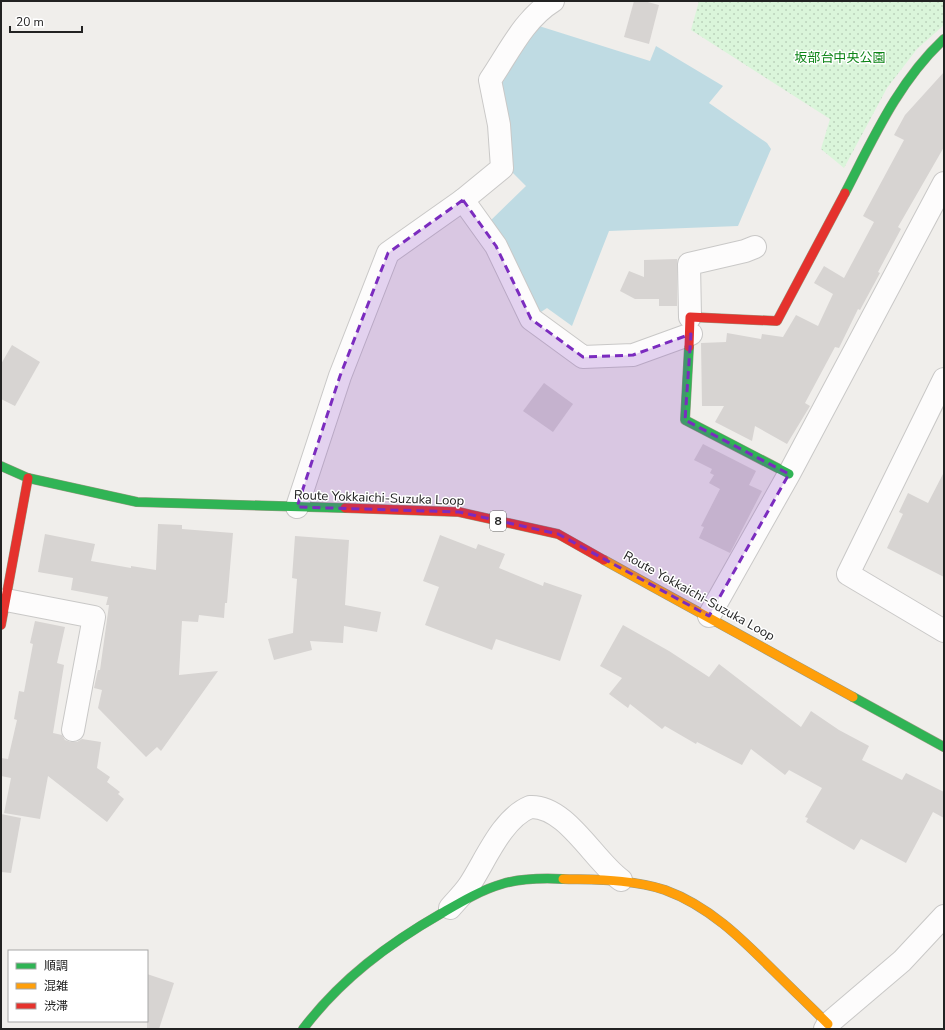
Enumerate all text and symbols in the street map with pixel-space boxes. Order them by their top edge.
scale bar [10,8,82,34]
text: 20 m [16,14,44,30]
park label: 坂部台中央公園 [794,49,886,67]
street label: Route Yokkaichi-Suzuka Loop [293,486,465,510]
road number: 8 [490,511,506,531]
street label: Route Yokkaichi-Suzuka Loop [620,547,778,645]
legend [8,950,148,1022]
text: 順調 [44,958,68,974]
text: 混雑 [44,978,68,994]
text: 渋滞 [44,998,68,1014]

